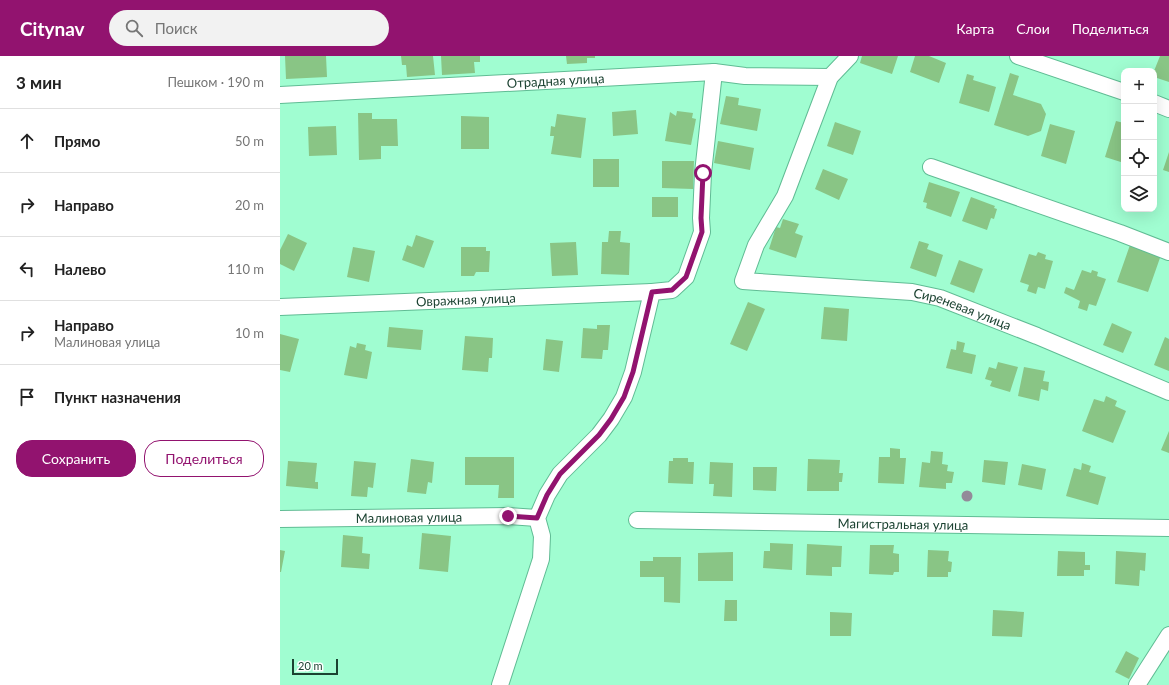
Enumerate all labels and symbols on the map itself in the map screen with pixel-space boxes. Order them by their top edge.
street label: Отрадная улица [506,70,605,91]
route start [694,164,712,182]
street label: Сиреневая улица [912,285,1014,333]
street label: Овражная улица [416,290,516,310]
route end [499,507,517,525]
street label: Малиновая улица [356,509,462,526]
street label: Магистральная улица [838,515,968,533]
scale bar [292,657,338,676]

